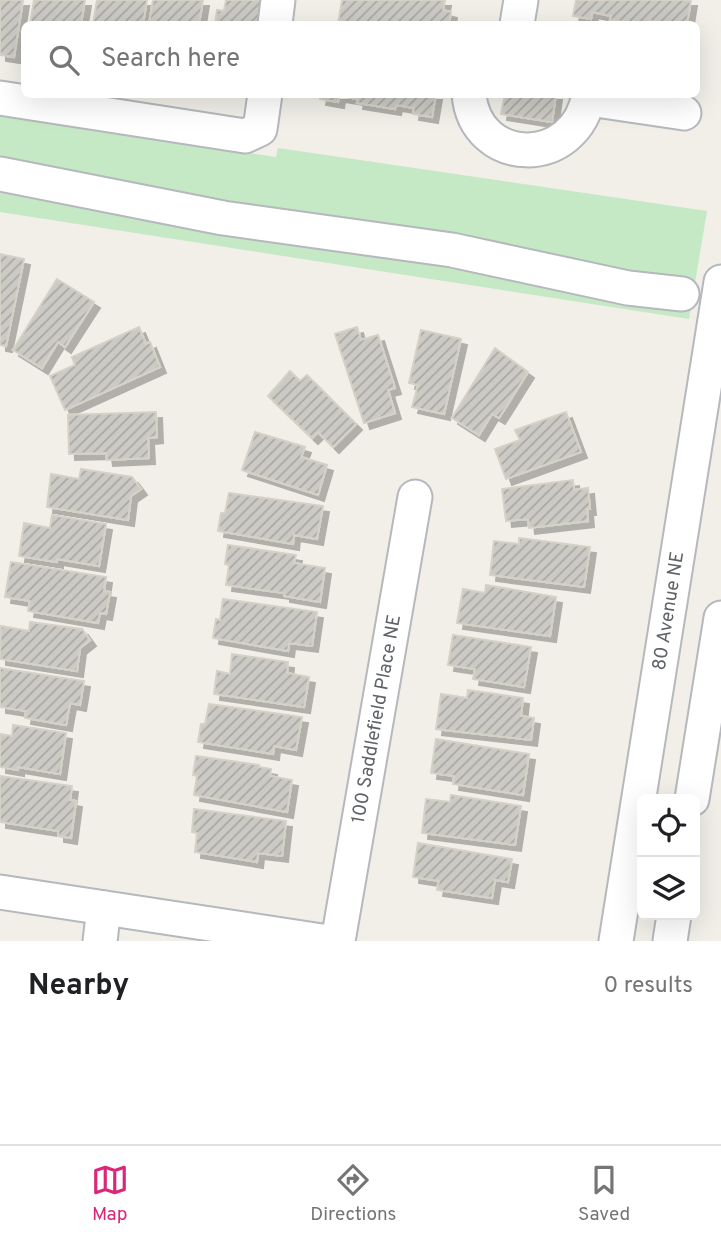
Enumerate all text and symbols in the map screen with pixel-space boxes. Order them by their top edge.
search box [21,21,700,98]
icon: search [45,41,83,79]
text: Search here [101,43,240,76]
street label: 80 Avenue NE [648,550,690,672]
street label: 100 Saddlefield Place NE [347,613,407,825]
map controls [637,794,700,920]
button: locate [637,794,700,857]
button: layers [637,857,700,920]
text: Nearby [28,968,129,1005]
text: 0 results [604,972,693,1001]
tab: Map [91,1161,129,1227]
tab: Directions [310,1161,397,1227]
tab: Saved [578,1161,630,1227]

